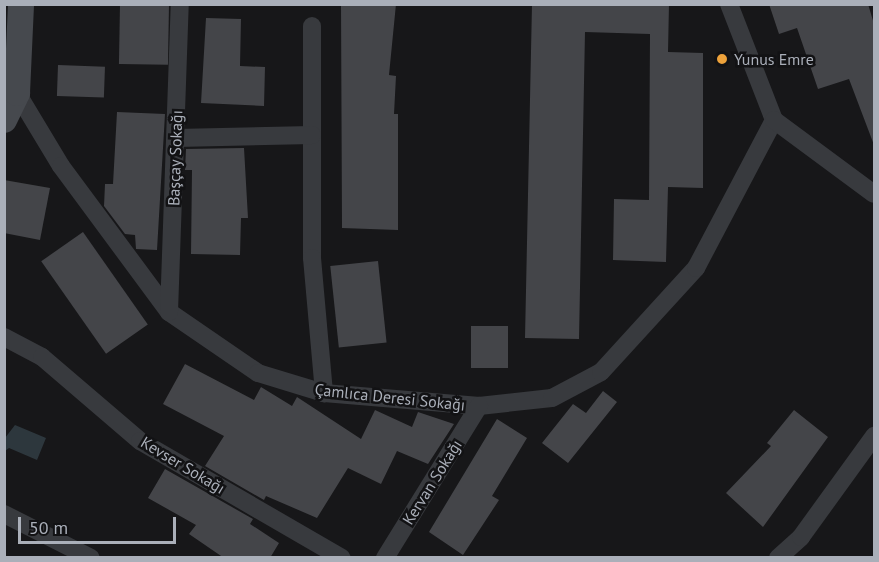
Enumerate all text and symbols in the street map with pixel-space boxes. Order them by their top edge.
place label: Yunus Emre [734,49,814,69]
marker: Yunus Emre [715,52,729,66]
street label: Başçay Sokağı [164,109,186,207]
street label: Çamlıca Deresi Sokağı [314,380,466,414]
street label: Kevser Sokağı [138,432,228,498]
street label: Kervan Sokağı [398,436,466,528]
scale bar [21,505,178,543]
text: 50 m [29,516,68,539]

